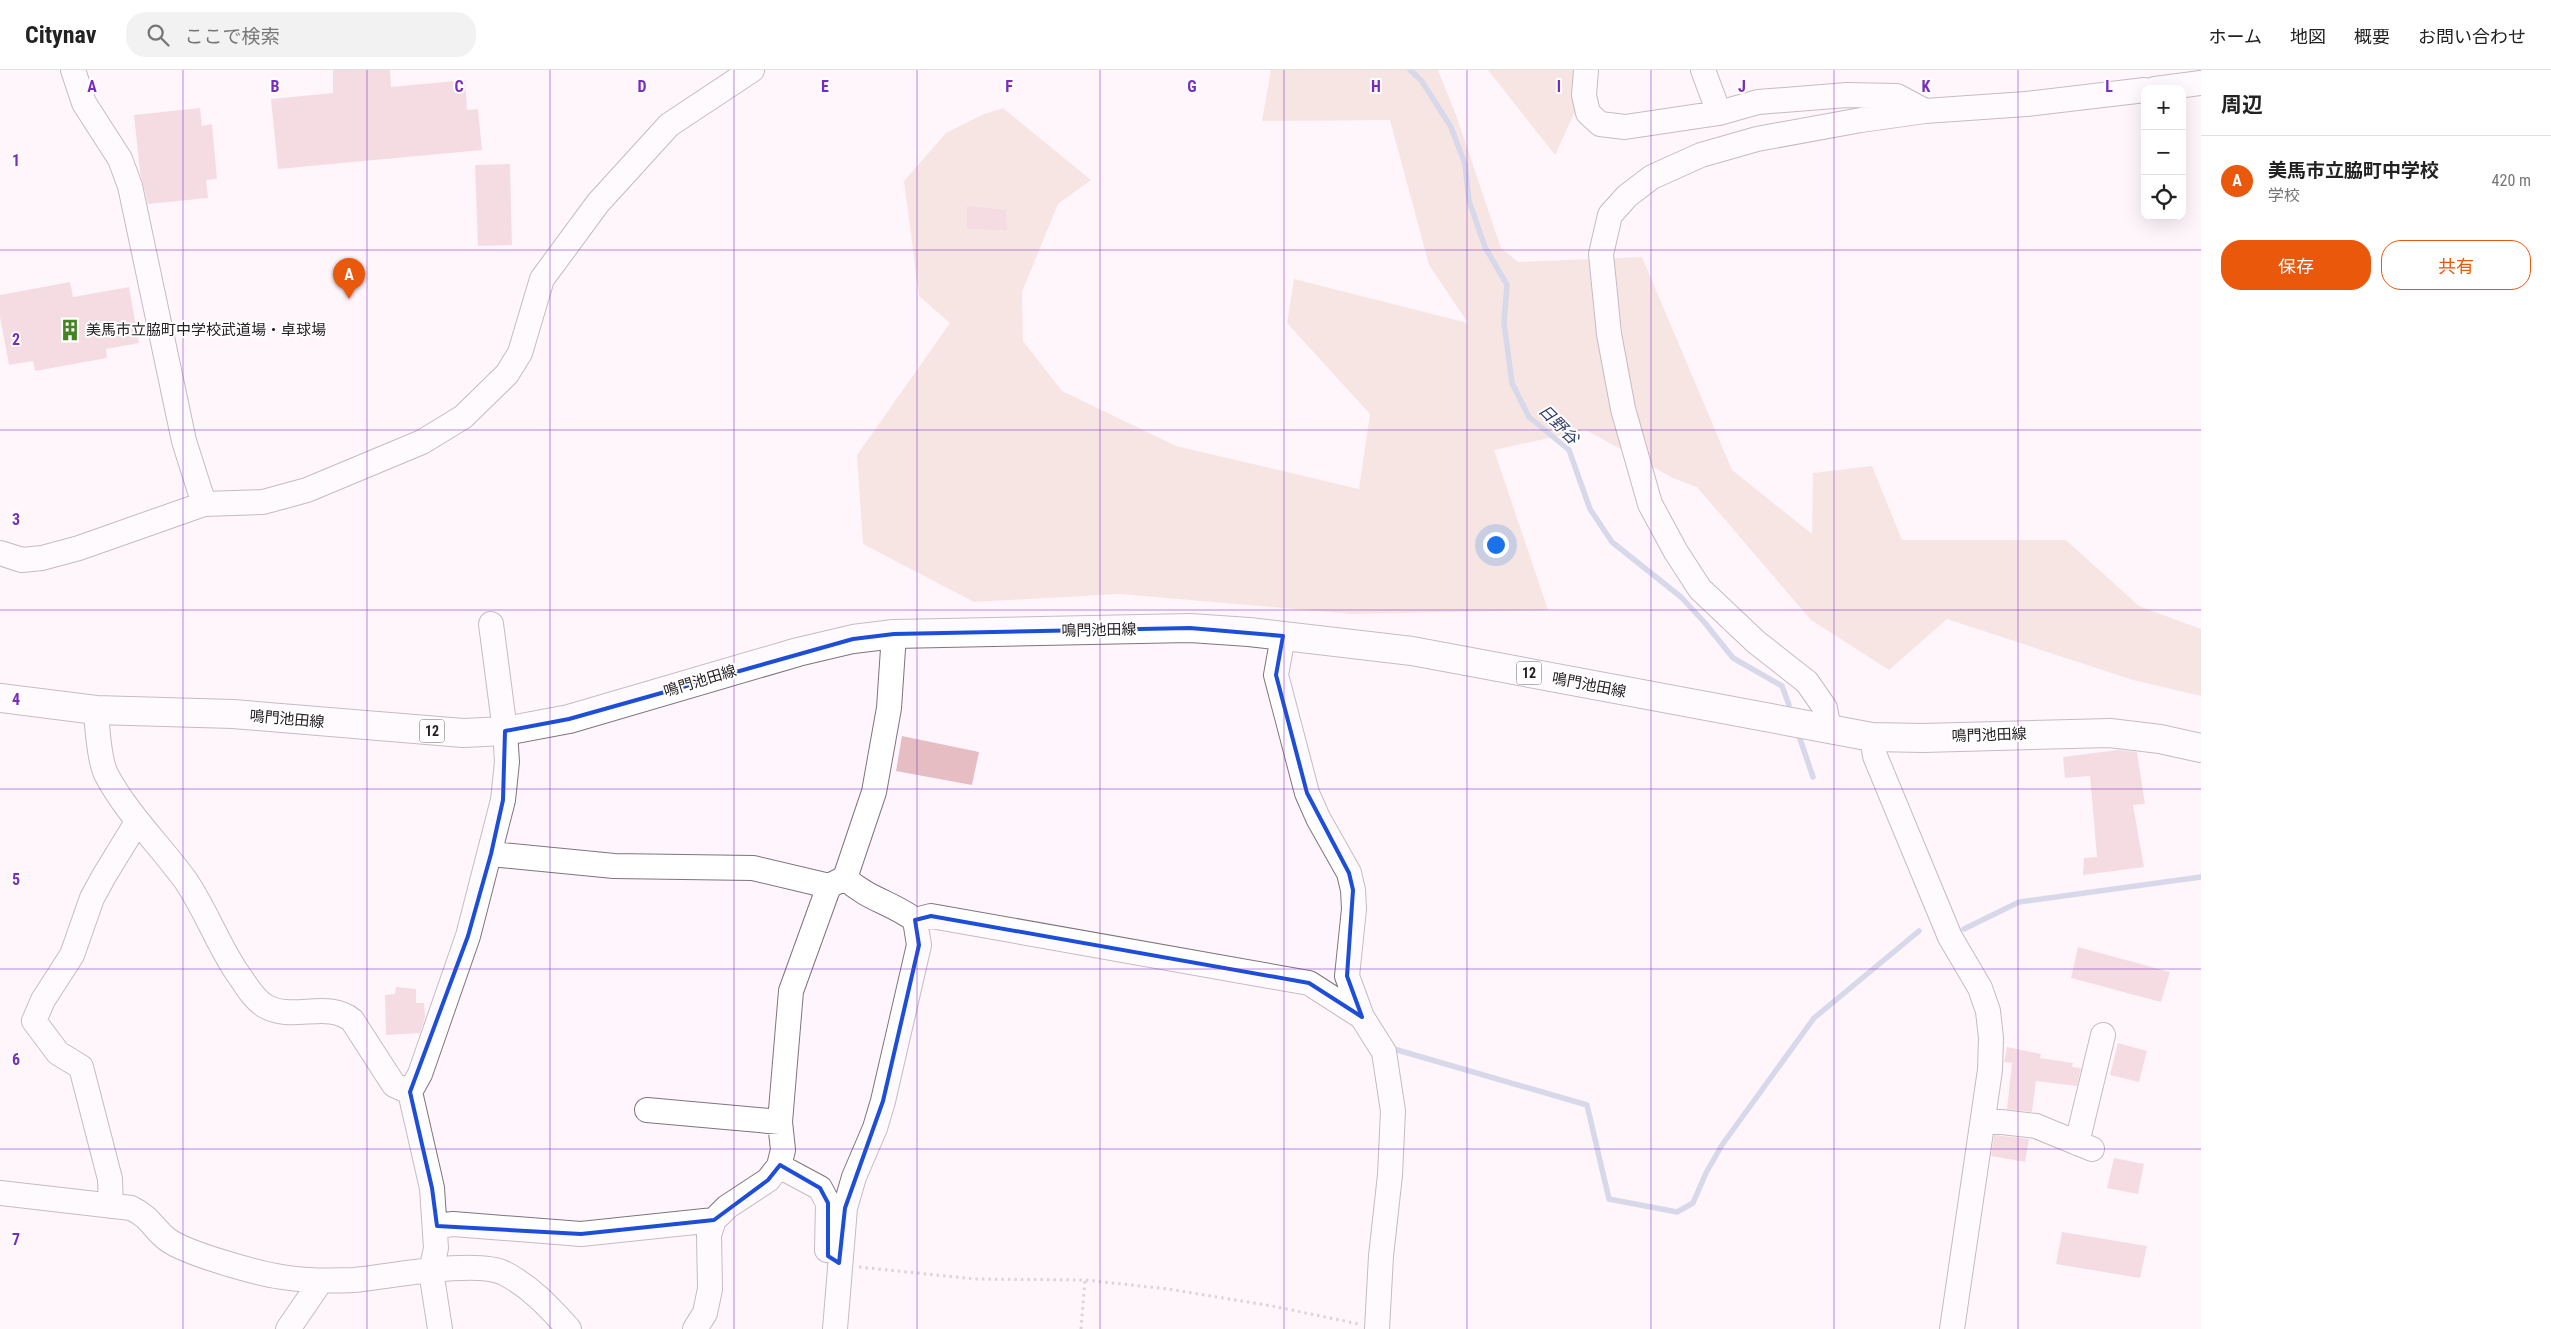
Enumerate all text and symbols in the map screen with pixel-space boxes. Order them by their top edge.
search box [126,12,476,57]
text: Citynav [25,21,96,49]
icon: search [144,21,172,49]
text: ここで検索 [184,25,280,48]
text: ホーム [2209,26,2262,47]
text: 地図 [2290,26,2326,47]
text: 概要 [2354,26,2390,47]
text: お問い合わせ [2418,26,2526,47]
text: A [87,77,97,96]
text: B [271,77,280,96]
text: C [454,77,464,96]
text: D [637,77,647,96]
text: E [821,77,829,96]
text: F [1005,77,1013,96]
text: G [1187,77,1197,96]
text: H [1371,77,1381,96]
text: I [1557,77,1561,96]
text: J [1738,77,1746,96]
text: K [1922,77,1931,96]
text: L [2105,77,2113,96]
map controls [2141,85,2186,220]
button: + [2141,85,2186,130]
text: 周辺 [2221,93,2263,117]
button: − [2141,130,2186,175]
text: 1 [12,151,20,170]
text: 美馬市立脇町中学校 [2268,159,2439,182]
text: A [2232,171,2242,190]
text: 420 m [2492,171,2531,190]
button: locate [2141,175,2186,220]
text: 学校 [2268,186,2300,205]
button: 保存 [2221,240,2371,290]
button: 共有 [2381,240,2531,290]
pin: A [333,258,365,299]
building icon: 美馬市立脇町中学校武道場・卓球場 [57,317,83,343]
place label: 美馬市立脇町中学校武道場・卓球場 [86,321,326,339]
text: 2 [12,330,20,349]
water label: 日野谷 [1535,401,1584,449]
text: 3 [12,510,20,529]
your location [1483,532,1509,558]
street label: 鳴門池田線 [1061,620,1137,640]
street label: 鳴門池田線 [661,661,739,701]
road number: 12 [1516,662,1542,684]
street label: 鳴門池田線 [1550,669,1628,701]
text: 4 [12,690,20,709]
street label: 鳴門池田線 [249,707,325,731]
road number: 12 [420,719,444,742]
street label: 鳴門池田線 [1951,725,2027,745]
text: 5 [12,870,20,889]
text: 6 [12,1050,20,1069]
text: 7 [12,1230,20,1249]

